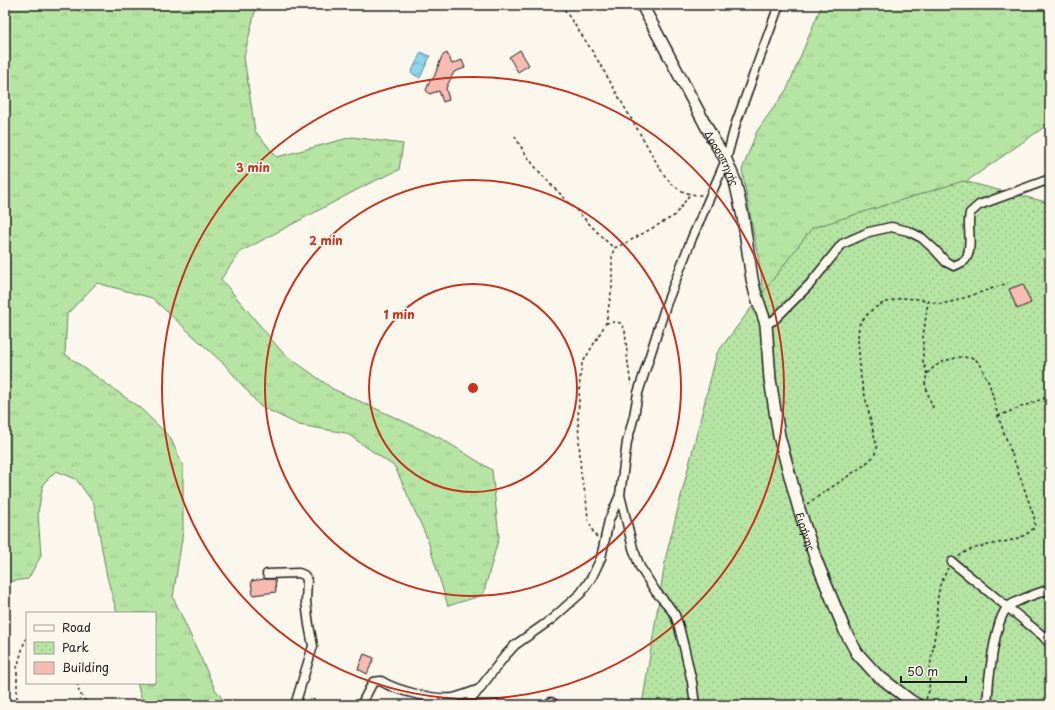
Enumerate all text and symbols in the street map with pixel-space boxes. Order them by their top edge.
street label: Δροσοπηγής [702,127,743,187]
text: 3 min [236,158,270,176]
text: 2 min [309,231,343,249]
text: 1 min [383,305,415,323]
centre of rings [466,381,480,395]
street label: Ειρήνης [793,510,820,553]
legend [26,612,156,684]
text: Road [62,618,91,636]
text: Park [62,638,89,656]
text: Building [62,658,109,676]
scale bar [901,658,966,684]
text: 50 m [907,662,938,680]

